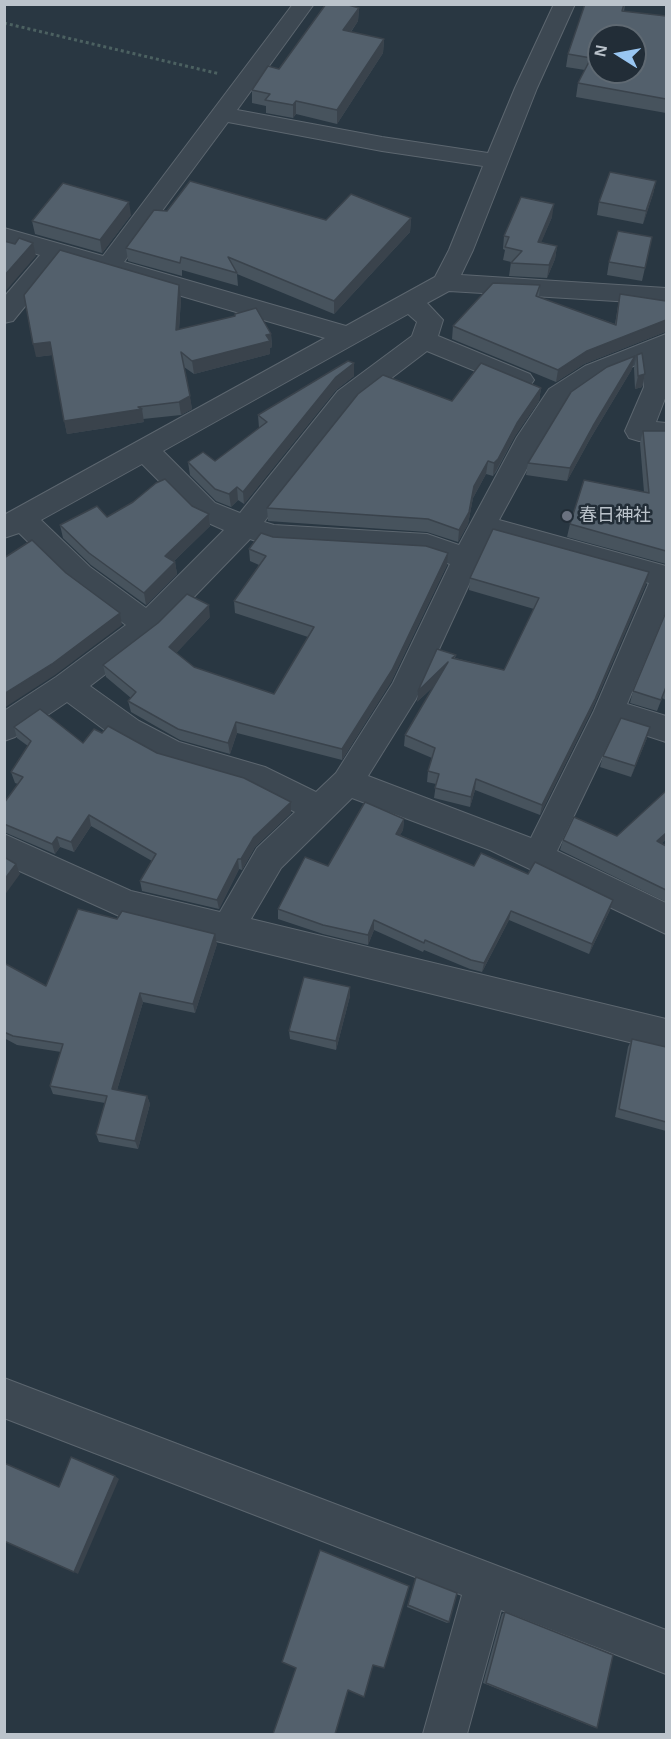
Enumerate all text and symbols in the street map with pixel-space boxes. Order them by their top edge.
north arrow [587,24,647,84]
text: N [591,44,610,58]
place label: 春日神社 [579,505,651,527]
marker: 春日神社 [560,509,574,523]

